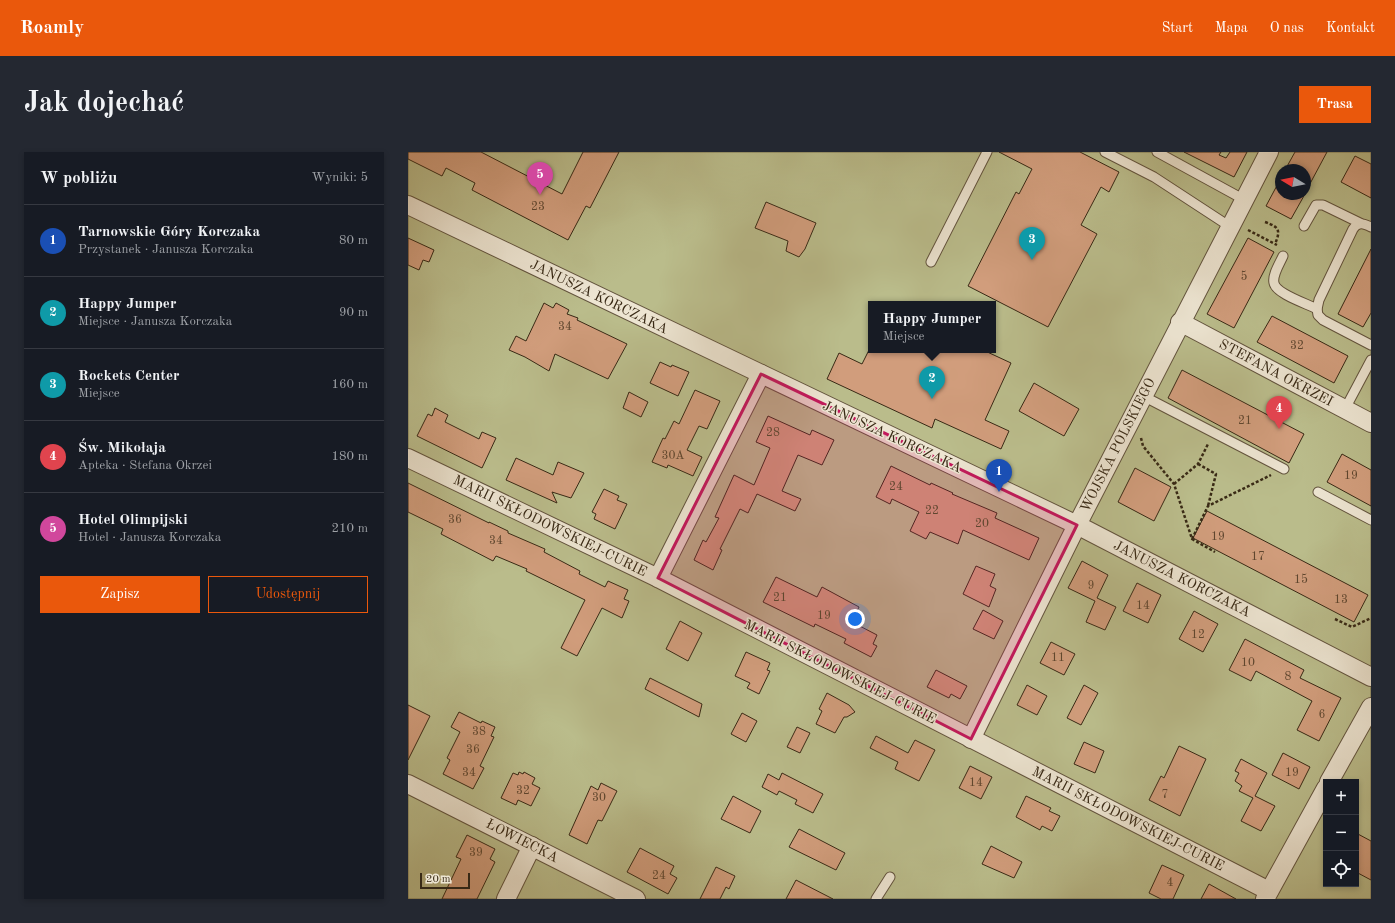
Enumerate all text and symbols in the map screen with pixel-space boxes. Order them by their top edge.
text: Roamly [20,19,84,38]
text: Start [1162,21,1193,35]
text: Mapa [1215,21,1248,35]
text: O nas [1270,21,1304,35]
text: Kontakt [1326,21,1375,35]
button: Trasa [1299,86,1371,123]
text: Jak dojechać [24,90,184,118]
pin: 5 [527,162,553,195]
north arrow [1275,164,1311,200]
text: W pobliżu [40,170,117,187]
text: Wyniki: 5 [312,171,368,184]
house number: 23 [531,201,545,213]
text: Tarnowskie Góry Korczaka [78,225,260,240]
pin: 3 [1019,227,1045,260]
text: 1 [49,234,57,247]
text: 80 m [339,234,368,247]
text: Przystanek · Janusza Korczaka [78,243,254,256]
street label: JANUSZA KORCZAKA [528,257,671,337]
house number: 5 [1241,270,1248,283]
text: Happy Jumper [78,297,176,312]
popup [868,301,996,353]
text: 2 [49,306,57,319]
text: 90 m [339,306,368,319]
text: Happy Jumper [883,312,981,327]
text: Miejsce · Janusza Korczaka [78,315,232,328]
house number: 34 [558,321,572,333]
text: Miejsce [883,330,925,343]
street label: STEFANA OKRZEI [1217,337,1335,409]
house number: 32 [1290,340,1304,352]
pin: 2 [919,366,945,399]
text: Rockets Center [78,369,180,384]
street label: WOJSKA POLSKIEGO [1078,376,1158,514]
text: 3 [49,378,57,391]
text: 160 m [331,378,368,391]
text: Miejsce [78,387,120,400]
pin: 4 [1266,396,1292,429]
street label: JANUSZA KORCZAKA [820,399,964,476]
house number: 21 [1238,415,1252,427]
house number: 28 [766,427,780,439]
text: Św. Mikołaja [78,441,166,456]
text: 4 [49,450,57,463]
text: 180 m [331,450,368,463]
house number: 30A [661,450,685,462]
text: Apteka · Stefana Okrzei [78,459,212,472]
pin: 1 [986,459,1012,492]
house number: 19 [1344,470,1358,482]
street label: MARII SKŁODOWSKIEJ-CURIE [451,473,649,579]
house number: 24 [889,481,903,493]
house number: 22 [925,505,939,517]
text: Hotel Olimpijski [78,513,188,528]
house number: 36 [448,514,462,526]
house number: 20 [975,518,989,530]
text: 5 [49,522,57,535]
text: 210 m [331,522,368,535]
text: Hotel · Janusza Korczaka [78,531,221,544]
house number: 19 [1211,531,1225,543]
house number: 34 [489,535,503,547]
street label: JANUSZA KORCZAKA [1111,538,1253,620]
house number: 17 [1251,551,1265,563]
house number: 15 [1294,573,1308,586]
button: Zapisz [40,576,200,613]
button: Udostępnij [208,576,368,613]
house number: 9 [1088,580,1094,592]
house number: 21 [773,592,787,604]
house number: 13 [1334,594,1348,606]
house number: 14 [1136,600,1150,612]
your location [845,609,865,629]
house number: 19 [817,610,831,622]
street label: MARII SKŁODOWSKIEJ-CURIE [742,617,938,727]
house number: 12 [1191,629,1205,641]
house number: 11 [1051,652,1065,664]
house number: 10 [1241,657,1255,669]
house number: 8 [1285,671,1292,683]
house number: 6 [1319,709,1326,721]
house number: 38 [472,726,486,738]
house number: 36 [466,744,480,756]
street label: MARII SKŁODOWSKIEJ-CURIE [1030,764,1226,874]
house number: 34 [462,767,476,779]
house number: 19 [1285,767,1299,779]
house number: 14 [969,777,983,789]
map controls [1323,779,1359,887]
button: + [1323,779,1359,815]
house number: 32 [516,785,530,797]
house number: 7 [1162,789,1168,801]
house number: 30 [592,792,606,804]
button: − [1323,815,1359,851]
street label: ŁOWIECKA [484,817,561,865]
house number: 39 [469,847,483,859]
button: locate [1323,851,1359,887]
house number: 24 [652,870,666,882]
scale bar [420,871,470,890]
text: 20 m [426,874,451,885]
house number: 4 [1167,877,1174,889]

